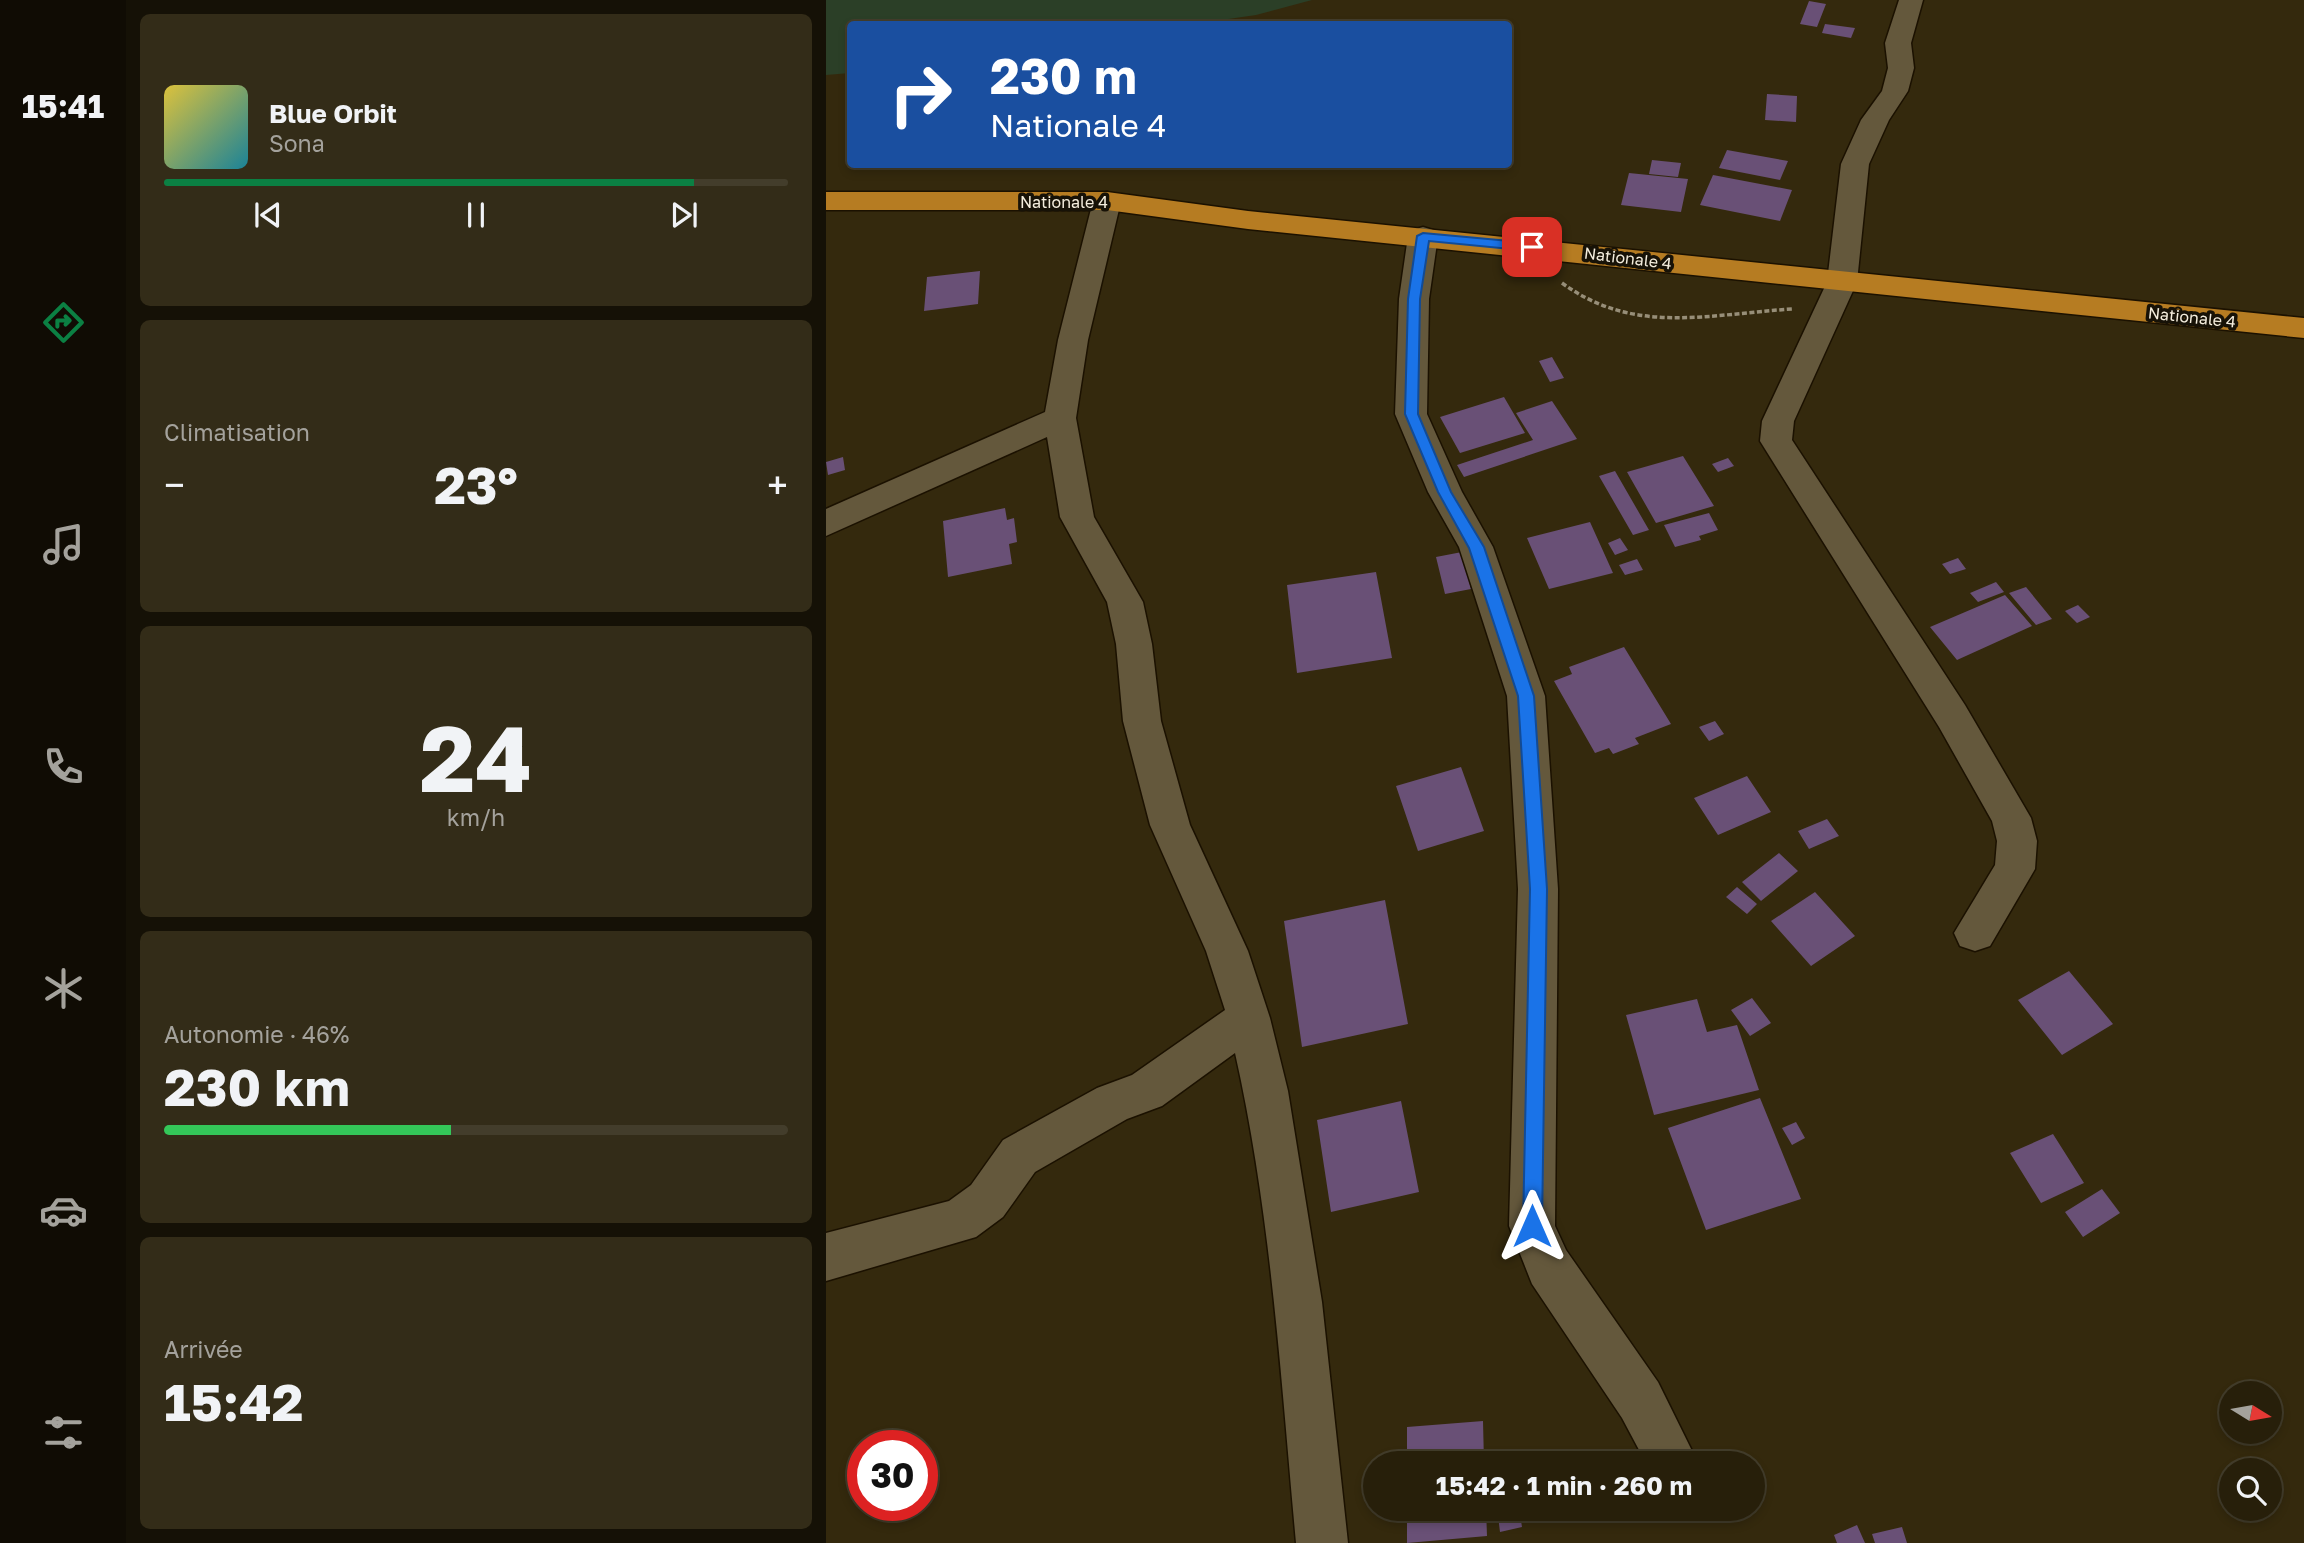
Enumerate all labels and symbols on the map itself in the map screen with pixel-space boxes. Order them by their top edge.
street label: Nationale 4 [1020,192,1108,212]
pin [1502,217,1562,277]
street label: Nationale 4 [1583,243,1673,273]
street label: Nationale 4 [2147,302,2237,332]
position arrow [1495,1189,1569,1263]
north arrow [2219,1381,2282,1444]
speed limit sign: 30 [847,1430,938,1521]

